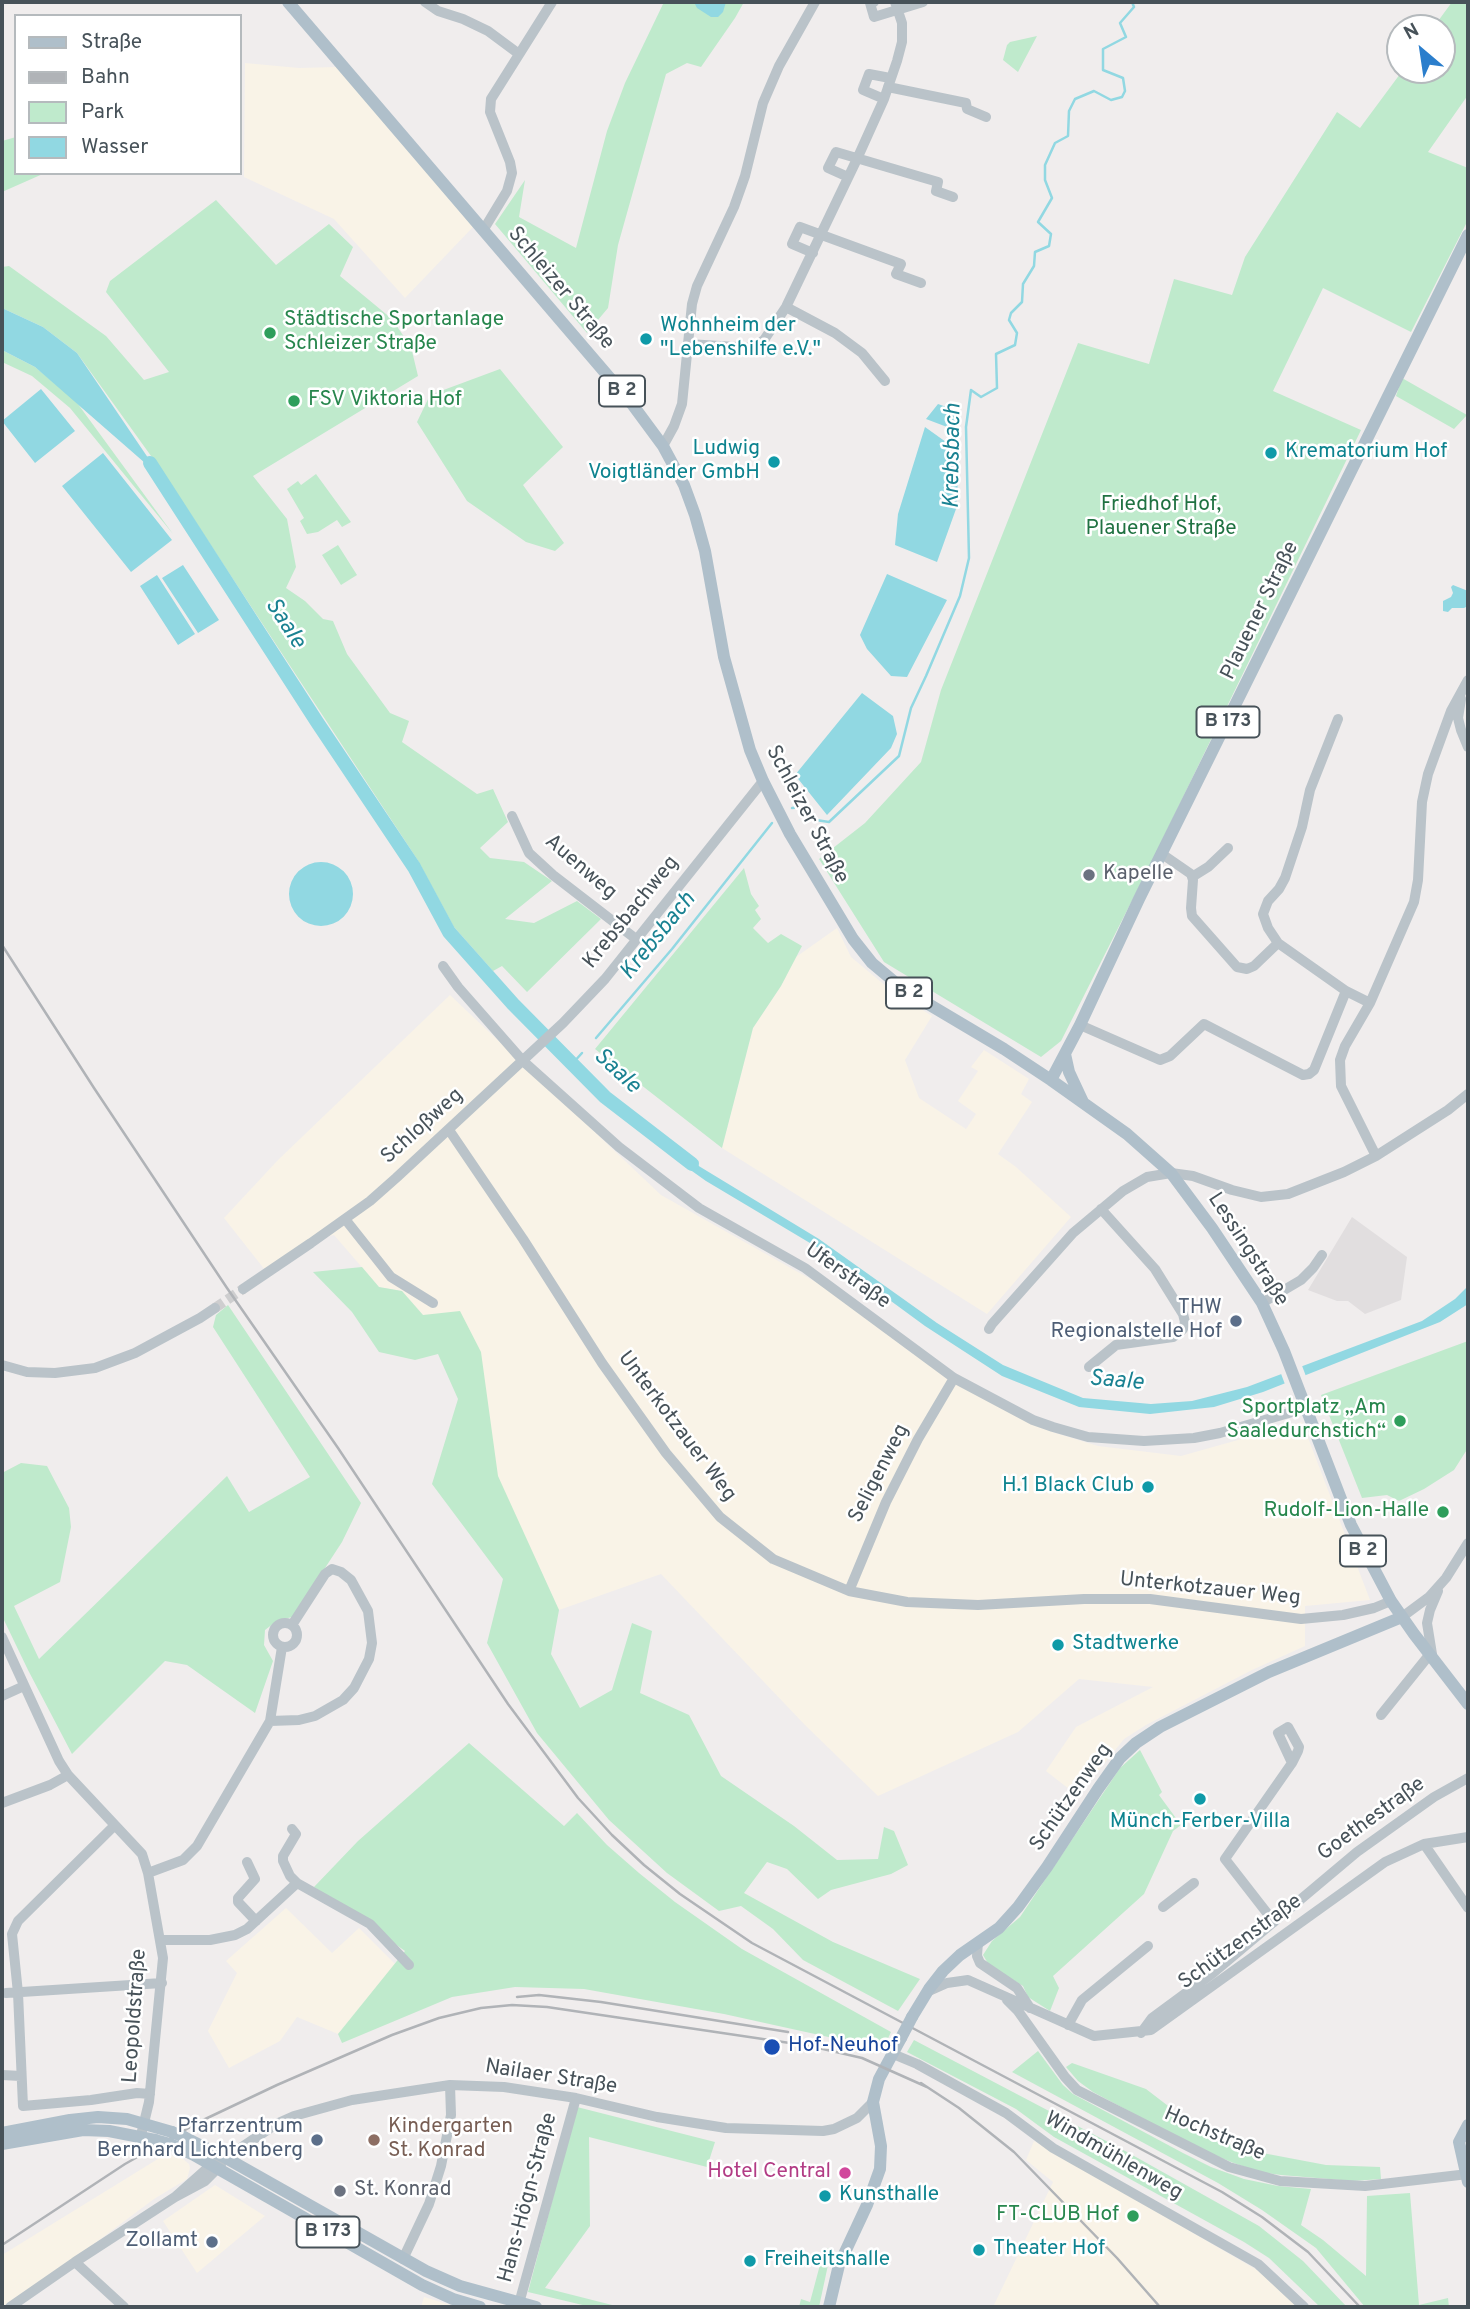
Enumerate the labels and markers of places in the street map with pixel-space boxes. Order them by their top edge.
place label: Städtische Sportanlage Schleizer Straße [284,308,504,358]
place label: Wohnheim der "Lebenshilfe e.V." [660,314,821,364]
marker: Städtische Sportanlage Schleizer Straße [262,325,278,341]
marker: Wohnheim der "Lebenshilfe e.V." [638,331,654,347]
place label: FSV Viktoria Hof [308,388,462,414]
marker: FSV Viktoria Hof [286,393,302,409]
place label: Ludwig Voigtländer GmbH [588,437,760,487]
place label: Krematorium Hof [1285,440,1447,466]
marker: Krematorium Hof [1263,445,1279,461]
marker: Ludwig Voigtländer GmbH [766,454,782,470]
place label: Kapelle [1103,862,1174,888]
marker: Kapelle [1081,867,1097,883]
place label: THW Regionalstelle Hof [1050,1296,1222,1346]
marker: THW Regionalstelle Hof [1228,1313,1244,1329]
place label: Sportplatz „Am Saaledurchstich“ [1226,1396,1386,1446]
marker: Sportplatz „Am Saaledurchstich“ [1392,1413,1408,1429]
place label: H.1 Black Club [1002,1474,1134,1500]
marker: H.1 Black Club [1140,1479,1156,1495]
place label: Rudolf-Lion-Halle [1263,1499,1429,1525]
marker: Rudolf-Lion-Halle [1435,1504,1451,1520]
place label: Stadtwerke [1072,1632,1179,1658]
marker: Stadtwerke [1050,1637,1066,1653]
marker: Münch-Ferber-Villa [1192,1791,1208,1807]
place label: Münch-Ferber-Villa [1110,1810,1290,1836]
place label: Hof-Neuhof [788,2034,898,2060]
marker: Hof-Neuhof [762,2037,782,2057]
place label: Pfarrzentrum Bernhard Lichtenberg [97,2115,303,2165]
place label: Kindergarten St. Konrad [388,2115,513,2165]
marker: Pfarrzentrum Bernhard Lichtenberg [309,2132,325,2148]
marker: Kindergarten St. Konrad [366,2132,382,2148]
place label: Hotel Central [707,2160,831,2186]
marker: Hotel Central [837,2165,853,2181]
place label: St. Konrad [354,2178,452,2204]
marker: St. Konrad [332,2183,348,2199]
place label: Kunsthalle [839,2183,939,2209]
marker: Kunsthalle [817,2188,833,2204]
place label: FT-CLUB Hof [996,2203,1119,2229]
marker: FT-CLUB Hof [1125,2208,1141,2224]
place label: Zollamt [125,2229,198,2255]
marker: Zollamt [204,2234,220,2250]
place label: Theater Hof [993,2237,1105,2263]
marker: Theater Hof [971,2242,987,2258]
place label: Freiheitshalle [764,2248,890,2274]
marker: Freiheitshalle [742,2253,758,2269]

